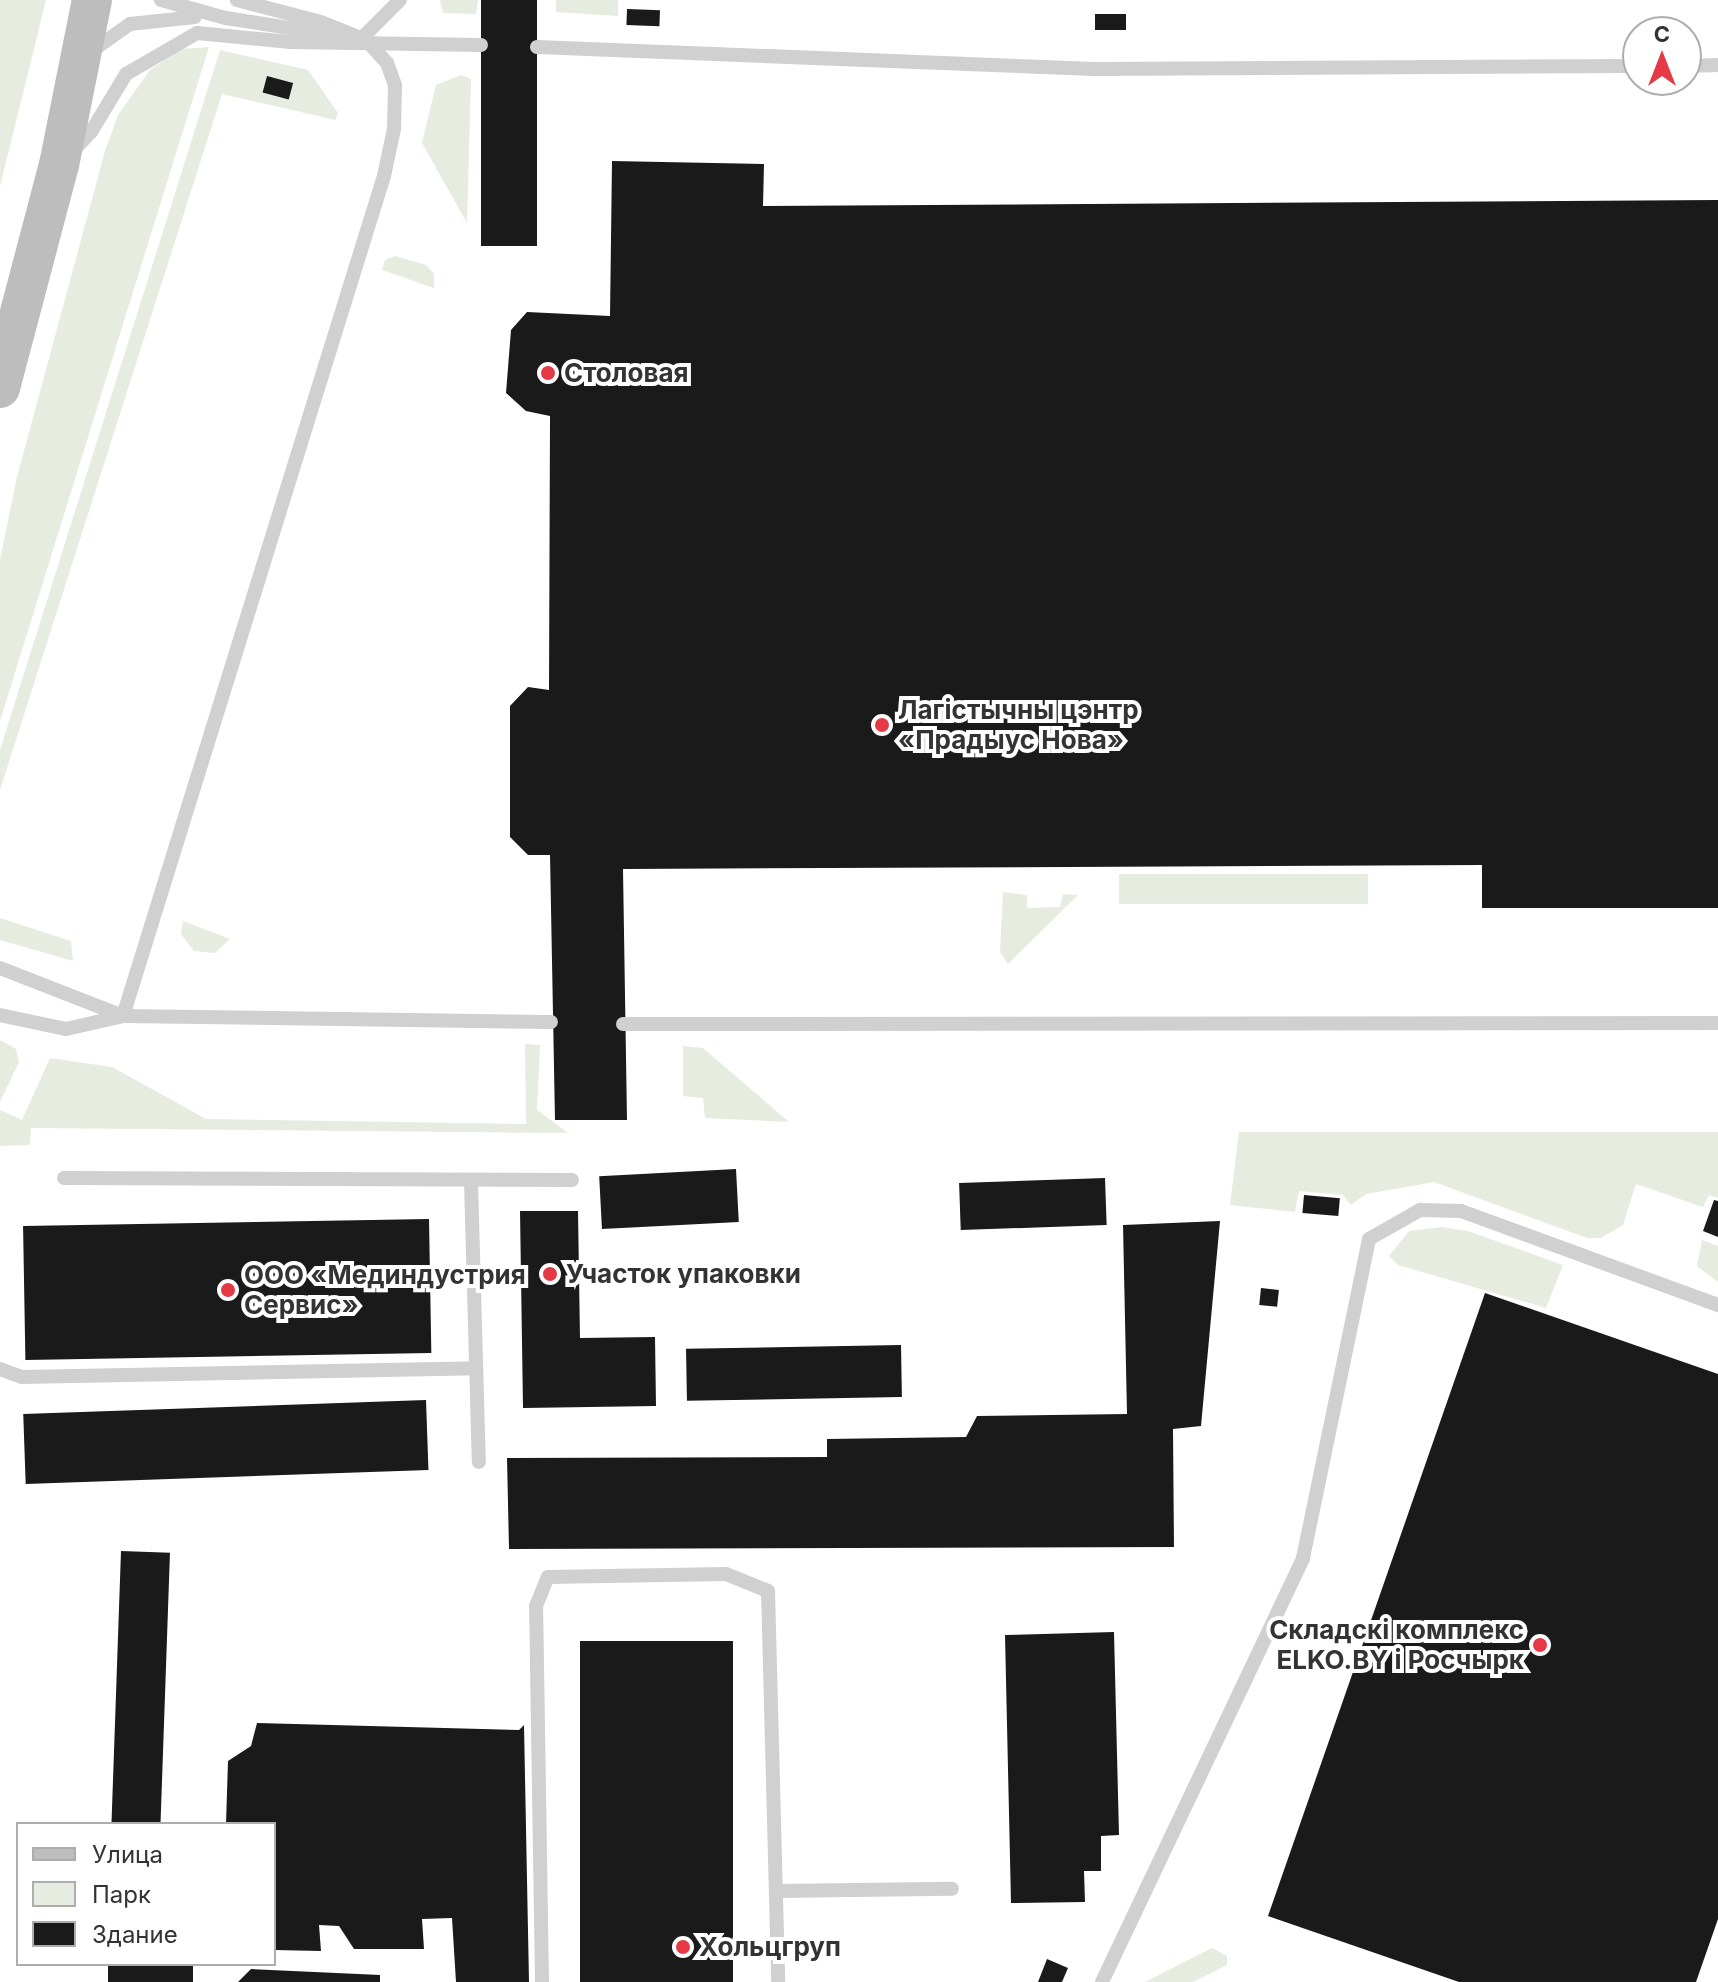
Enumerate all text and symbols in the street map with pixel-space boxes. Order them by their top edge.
north arrow [1622,16,1702,96]
text: С [1654,21,1670,47]
place label: Столовая [564,357,689,389]
marker: Столовая [539,364,557,382]
place label: Лагістычны цэнтр «Прадыус Нова» [898,694,1139,756]
marker: Лагістычны цэнтр «Прадыус Нова» [873,716,891,734]
place label: Участок упаковки [566,1258,801,1290]
place label: ООО «Мединдустрия Сервис» [244,1259,526,1320]
marker: Участок упаковки [541,1265,559,1283]
marker: ООО «Мединдустрия Сервис» [219,1281,237,1299]
place label: Складскі комплекс ELKO.BY і Росчырк [1269,1614,1524,1676]
marker: Складскі комплекс ELKO.BY і Росчырк [1531,1636,1549,1654]
legend [16,1822,276,1966]
text: Улица [92,1840,163,1869]
text: Парк [92,1880,151,1909]
text: Здание [92,1920,178,1949]
place label: Хольцгруп [699,1931,841,1963]
marker: Хольцгруп [674,1938,692,1956]

